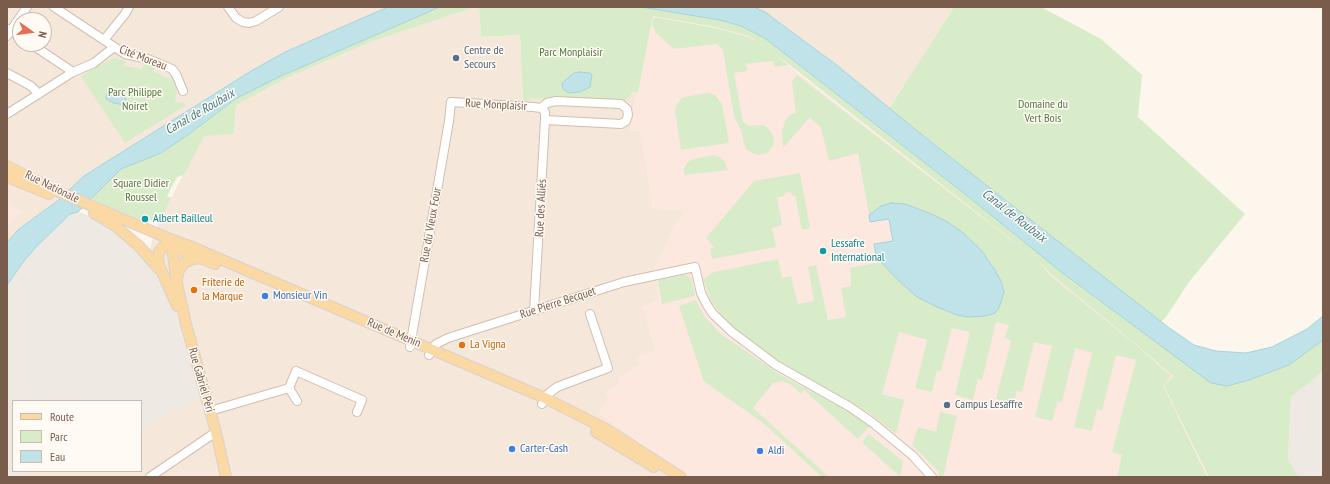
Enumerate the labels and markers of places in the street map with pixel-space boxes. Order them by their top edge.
place label: Centre de Secours [464,44,504,72]
marker: Centre de Secours [451,53,461,63]
place label: Albert Bailleul [153,212,213,226]
marker: Albert Bailleul [140,214,150,224]
place label: Lessafre International [831,237,885,265]
marker: Lessafre International [818,246,828,256]
place label: Friterie de la Marque [202,276,245,304]
marker: Friterie de la Marque [189,285,199,295]
place label: Monsieur Vin [273,289,327,303]
marker: Monsieur Vin [260,291,270,301]
place label: La Vigna [470,338,506,352]
marker: La Vigna [457,340,467,350]
place label: Campus Lesaffre [955,398,1023,412]
marker: Campus Lesaffre [942,400,952,410]
place label: Carter-Cash [520,442,568,456]
marker: Carter-Cash [507,444,517,454]
place label: Aldi [768,444,784,458]
marker: Aldi [755,446,765,456]

